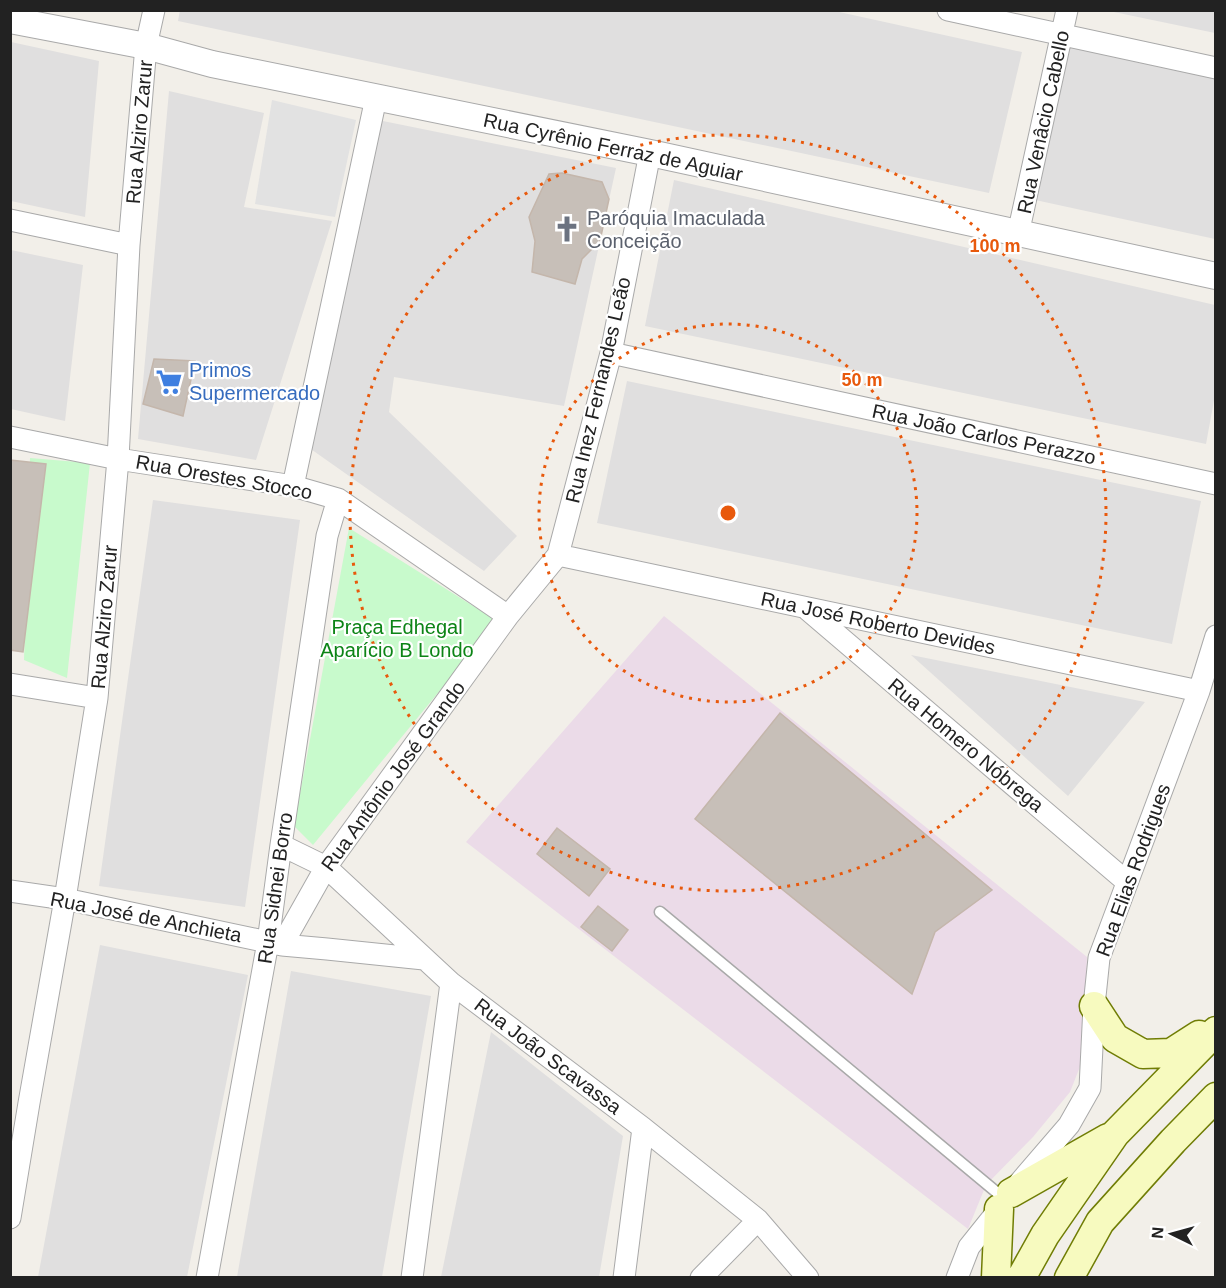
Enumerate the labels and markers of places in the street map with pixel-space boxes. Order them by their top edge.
place label: Paróquia Imaculada Conceição [587,207,766,252]
church icon: Paróquia Imaculada Conceição [552,214,582,244]
place label: Primos Supermercado [189,359,320,404]
supermarket icon: Primos Supermercado [154,367,184,397]
centre of rings [718,503,738,523]

